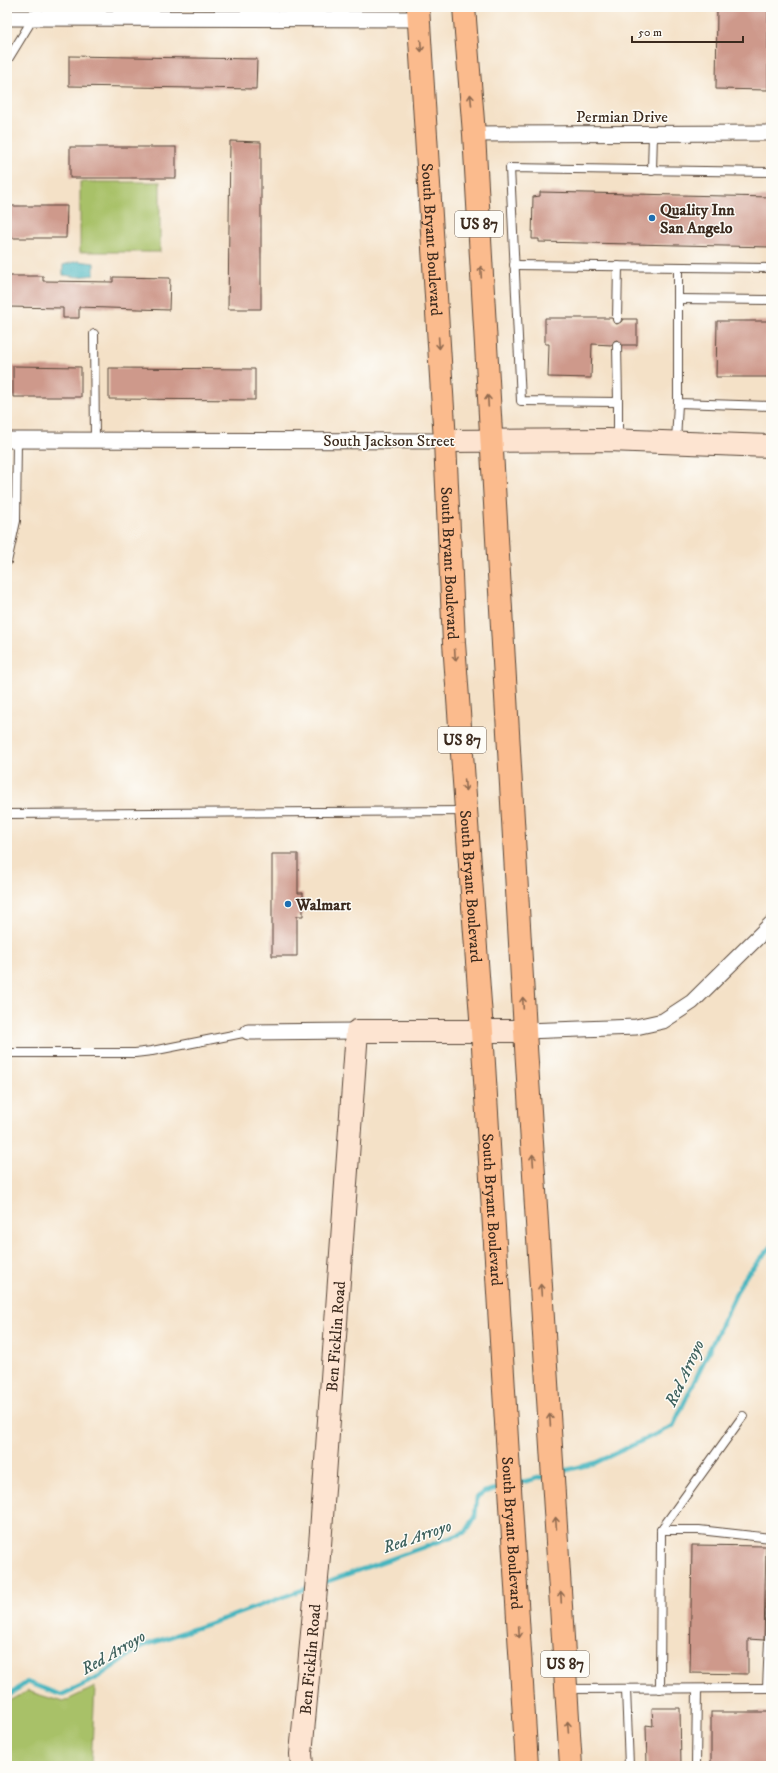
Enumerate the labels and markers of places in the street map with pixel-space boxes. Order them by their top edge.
place label: Quality Inn San Angelo [660,200,735,238]
marker: Quality Inn San Angelo [647,213,657,223]
place label: Walmart [295,895,352,915]
marker: Walmart [283,899,293,909]

